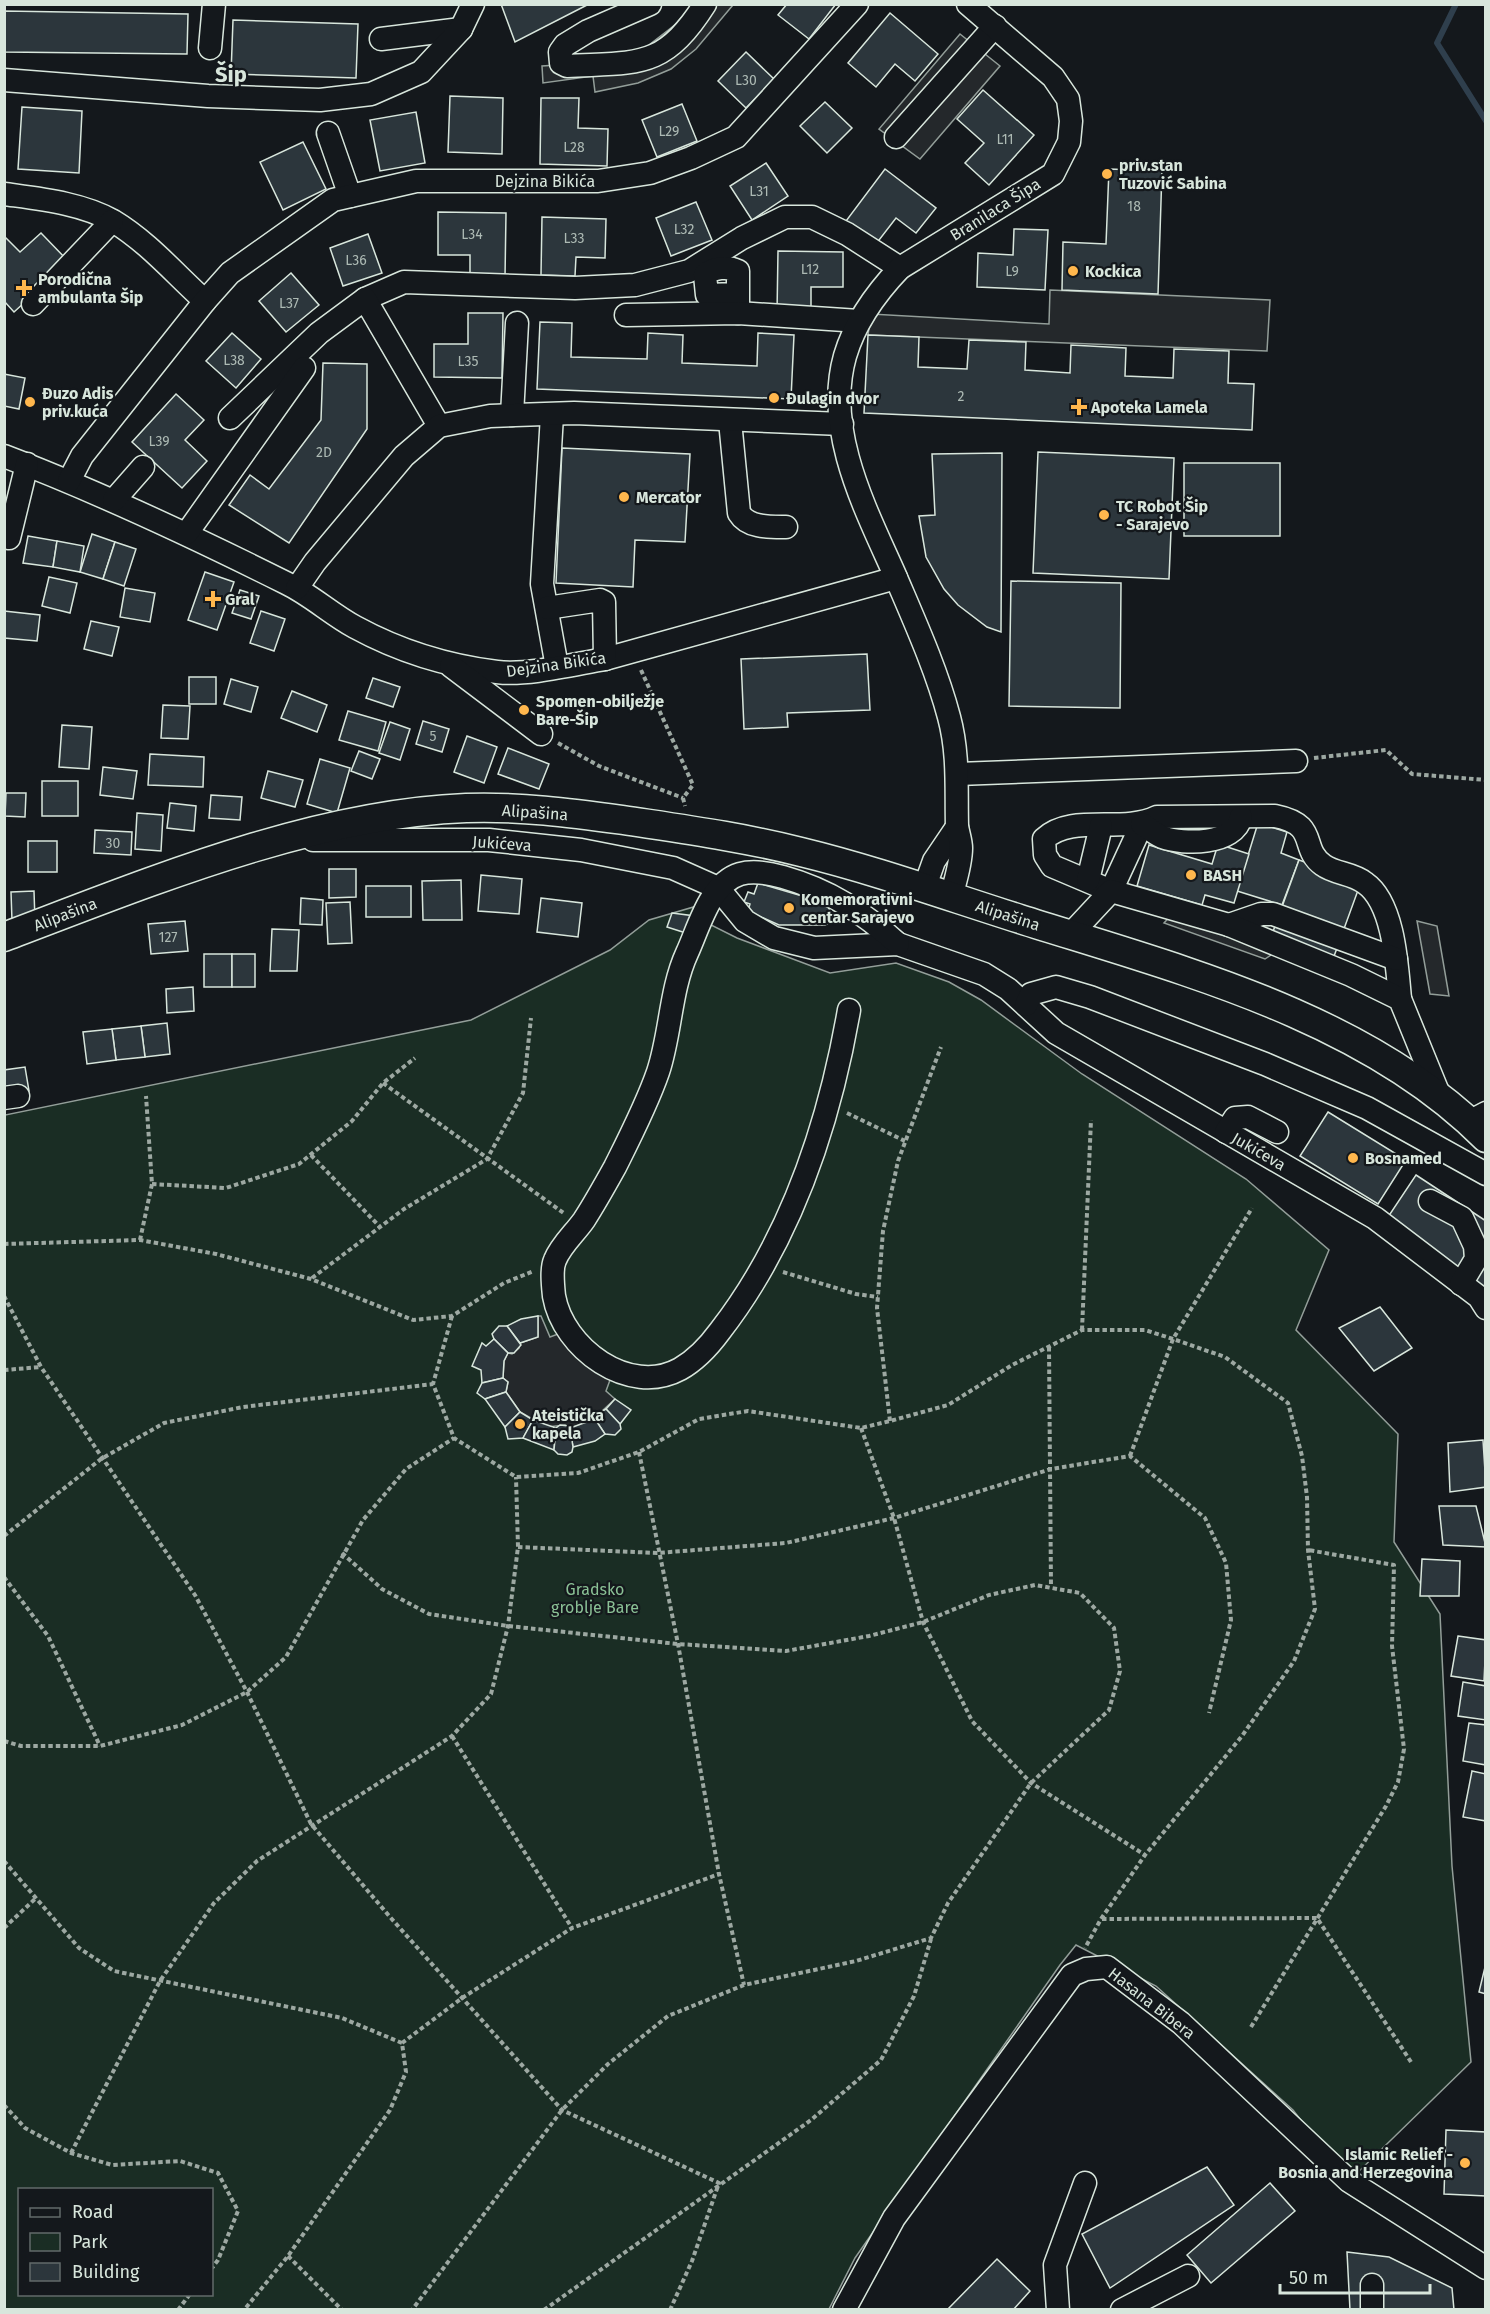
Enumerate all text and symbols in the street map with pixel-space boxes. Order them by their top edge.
district label: Šip [215,60,247,88]
house number: L30 [735,72,757,89]
house number: L29 [659,123,679,140]
house number: L11 [996,131,1014,148]
house number: L28 [563,139,585,156]
place label: priv.stan Tuzović Sabina [1119,156,1227,193]
marker: priv.stan Tuzović Sabina [1100,167,1114,181]
street label: Dejzina Bikića [495,172,595,191]
street label: Branilaca Šipa [946,173,1044,245]
house number: L31 [749,183,769,200]
house number: 18 [1127,198,1141,215]
house number: L32 [674,221,694,238]
house number: L34 [461,226,483,243]
house number: L33 [564,230,584,247]
house number: L36 [345,252,367,269]
house number: L12 [801,261,819,278]
place label: Kockica [1085,262,1142,281]
house number: L9 [1005,263,1019,280]
marker: Kockica [1066,264,1080,278]
place label: Porodična ambulanta Šip [38,270,143,307]
marker: Porodična ambulanta Šip [15,279,33,297]
house number: L37 [279,295,299,312]
house number: L38 [223,352,245,369]
house number: L35 [458,353,478,370]
place label: Đuzo Adis priv.kuća [42,384,114,421]
house number: 2 [958,388,965,405]
place label: Đulagin dvor [786,389,879,408]
marker: Đulagin dvor [767,391,781,405]
marker: Đuzo Adis priv.kuća [23,395,37,409]
place label: Apoteka Lamela [1090,398,1208,417]
marker: Apoteka Lamela [1072,400,1086,414]
house number: L39 [148,433,170,450]
house number: 2D [316,444,332,461]
place label: Mercator [636,488,702,507]
marker: Mercator [617,490,631,504]
place label: TC Robot Šip - Sarajevo [1116,496,1208,534]
marker: TC Robot Šip - Sarajevo [1097,508,1111,522]
place label: Gral [225,590,255,609]
marker: Gral [206,592,220,606]
street label: Dejzina Bikića [505,648,607,681]
place label: Spomen-obilježje Bare-Šip [536,692,664,729]
marker: Spomen-obilježje Bare-Šip [517,703,531,717]
house number: 5 [429,728,437,745]
street label: Alipašina [501,801,569,824]
street label: Jukićeva [472,832,532,855]
house number: 30 [106,835,121,852]
place label: BASH [1203,866,1242,885]
marker: BASH [1184,868,1198,882]
place label: Komemorativni centar Sarajevo [801,890,914,927]
street label: Alipašina [31,894,100,935]
street label: Alipašina [973,896,1042,935]
marker: Komemorativni centar Sarajevo [782,901,796,915]
house number: 127 [158,929,178,946]
street label: Jukićeva [1228,1128,1289,1174]
place label: Bosnamed [1365,1149,1442,1168]
marker: Bosnamed [1346,1151,1360,1165]
place label: Ateistička kapela [531,1406,604,1443]
marker: Ateistička kapela [513,1417,527,1431]
park label: Gradsko groblje Bare [551,1580,639,1617]
street label: Hasana Bibera [1105,1964,1199,2043]
place label: Islamic Relief - Bosnia and Herzegovina [1278,2145,1453,2182]
marker: Islamic Relief - Bosnia and Herzegovina [1458,2156,1472,2170]
legend [18,2188,213,2296]
text: Road [72,2201,114,2223]
text: Park [72,2231,108,2253]
scale bar [1280,2257,1430,2295]
text: Building [72,2261,140,2283]
text: 50 m [1289,2267,1328,2289]

